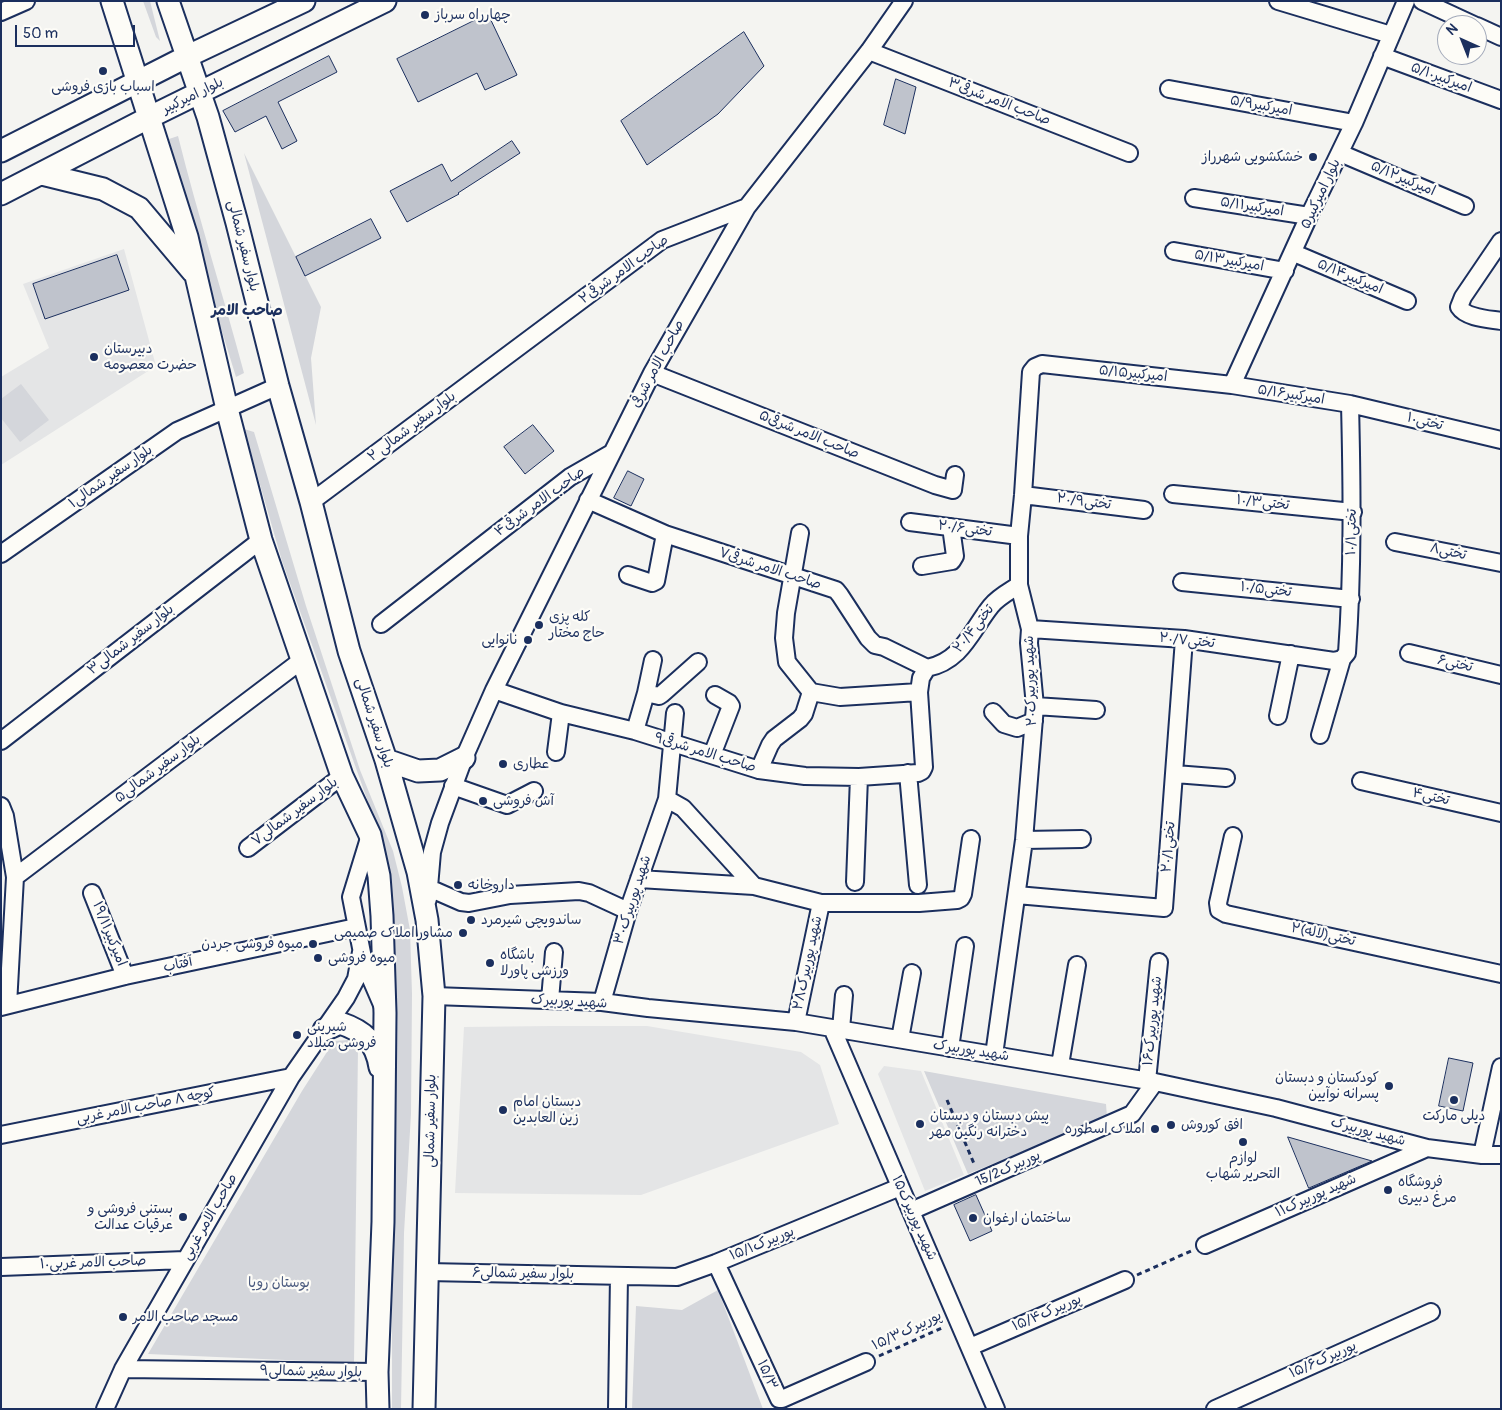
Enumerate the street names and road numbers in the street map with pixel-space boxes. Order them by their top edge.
street label: امیرکبیر۵/۱۰ [1408,59,1474,97]
street label: بلوار امیرکبیر [160,74,226,118]
street label: صاحب الامر شرقی۳ [945,75,1053,129]
street label: امیرکبیر۵/۹ [1229,92,1293,120]
street label: بلوار امیرکبیر۵ [1297,156,1345,232]
street label: امیرکبیر۵/۱۲ [1368,158,1438,200]
street label: امیرکبیر۵/۱۱ [1219,194,1285,220]
street label: بلوار سفیر شمالی [224,199,262,293]
street label: ۲صاحب الامر شرقی [576,232,672,308]
street label: امیرکبیر۵/۱۳ [1193,247,1265,275]
street label: امیرکبیر۵/۱۴ [1315,256,1385,298]
street label: صاحب الامر شرقی [628,317,688,411]
street label: امیرکبیر۵/۱۵ [1098,362,1168,386]
street label: امیرکبیر۵/۱۶ [1256,381,1326,409]
street label: بلوار سفیر شمالی ۲ [365,388,459,466]
street label: صاحب الامر شرقی۵ [756,407,862,463]
street label: تختی۱۰ [1405,409,1445,435]
street label: بلوار سفیر شمالی۱ [66,442,156,512]
street label: صاحب الامر شرقی۴ [492,464,588,540]
street label: تختی۲۰/۹ [1056,490,1112,514]
street label: تختی۱۰/۳ [1236,492,1290,514]
street label: تختی۱۰/۱ [1343,508,1361,556]
street label: تختی۲۰/۶ [937,517,993,541]
street label: تختی۸ [1428,540,1468,564]
street label: صاحب الامر شرقی۷ [717,545,823,593]
street label: تختی۱۰/۵ [1239,579,1293,601]
street label: بلوار سفیر شمالی۳ [84,601,178,679]
street label: تختی۲۰/۴ [950,601,998,657]
street label: تختی۲۰/۷ [1158,630,1216,652]
street label: شهید پوربیرک۲۰ [1021,635,1041,727]
street label: تختی۶ [1436,652,1474,676]
street label: بلوار سفیر شمالی [352,676,396,770]
street label: صاحب الامر شرقی۹ [652,730,758,776]
street label: بلوار سفیر شمالی۵ [112,731,204,807]
street label: بلوار سفیر شمالی۷ [249,774,341,850]
street label: تختی۴ [1411,785,1451,809]
street label: تختی۲۰/۱ [1158,821,1180,873]
street label: شهید پوربیرک۳۰ [611,853,655,947]
street label: امیرکبیر۱۹/۱۱ [88,899,130,969]
street label: شهید پوربیرک۲۸ [790,914,826,1012]
street label: ۲تختی(لاله) [1289,920,1357,950]
street label: آفتاب [162,954,194,976]
street label: شهید پوربیرک۱۶ [1140,975,1166,1067]
street label: شهید پوربیرک [530,992,608,1012]
street label: شهید پوربیرک [932,1037,1010,1065]
street label: بلوار سفیر شمالی [422,1074,440,1168]
street label: کوچه ۸ صاحب الامر غربی [75,1084,217,1128]
street label: شهید پوربیرک [1329,1114,1407,1150]
street label: پوربیرک15/2 [973,1147,1043,1191]
street label: صاحب الامر غربی [179,1171,241,1263]
street label: شهید پوربیرک۱۱ [1273,1171,1359,1221]
street label: شهید پوربیرک۱۵ [888,1173,940,1263]
street label: پوربیرک۱۵/۱ [727,1223,797,1265]
street label: صاحب الامر غربی۱۰ [39,1253,147,1273]
street label: بلوار سفیر شمالی۶ [472,1265,574,1283]
street label: پوربیرک۱۵/۴ [1010,1291,1084,1335]
street label: پوربیرک۱۵/۳ [870,1308,944,1354]
street label: پوربیرک۱۵/۶ [1287,1338,1359,1382]
street label: ۱۵/۳ [753,1357,781,1393]
street label: بلوار سفیر شمالی۹ [260,1363,362,1381]

